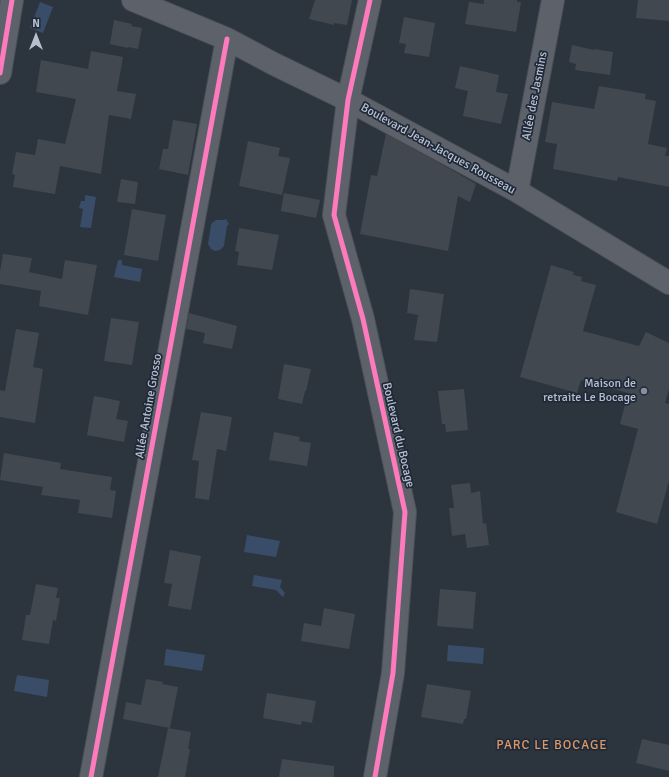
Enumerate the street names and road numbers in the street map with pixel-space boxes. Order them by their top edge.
street label: Allée des Jasmins [519,50,551,142]
street label: Boulevard Jean-Jacques Rousseau [358,100,518,198]
street label: Allée Antoine Grosso [133,352,165,460]
street label: Boulevard du Bocage [379,381,417,489]

